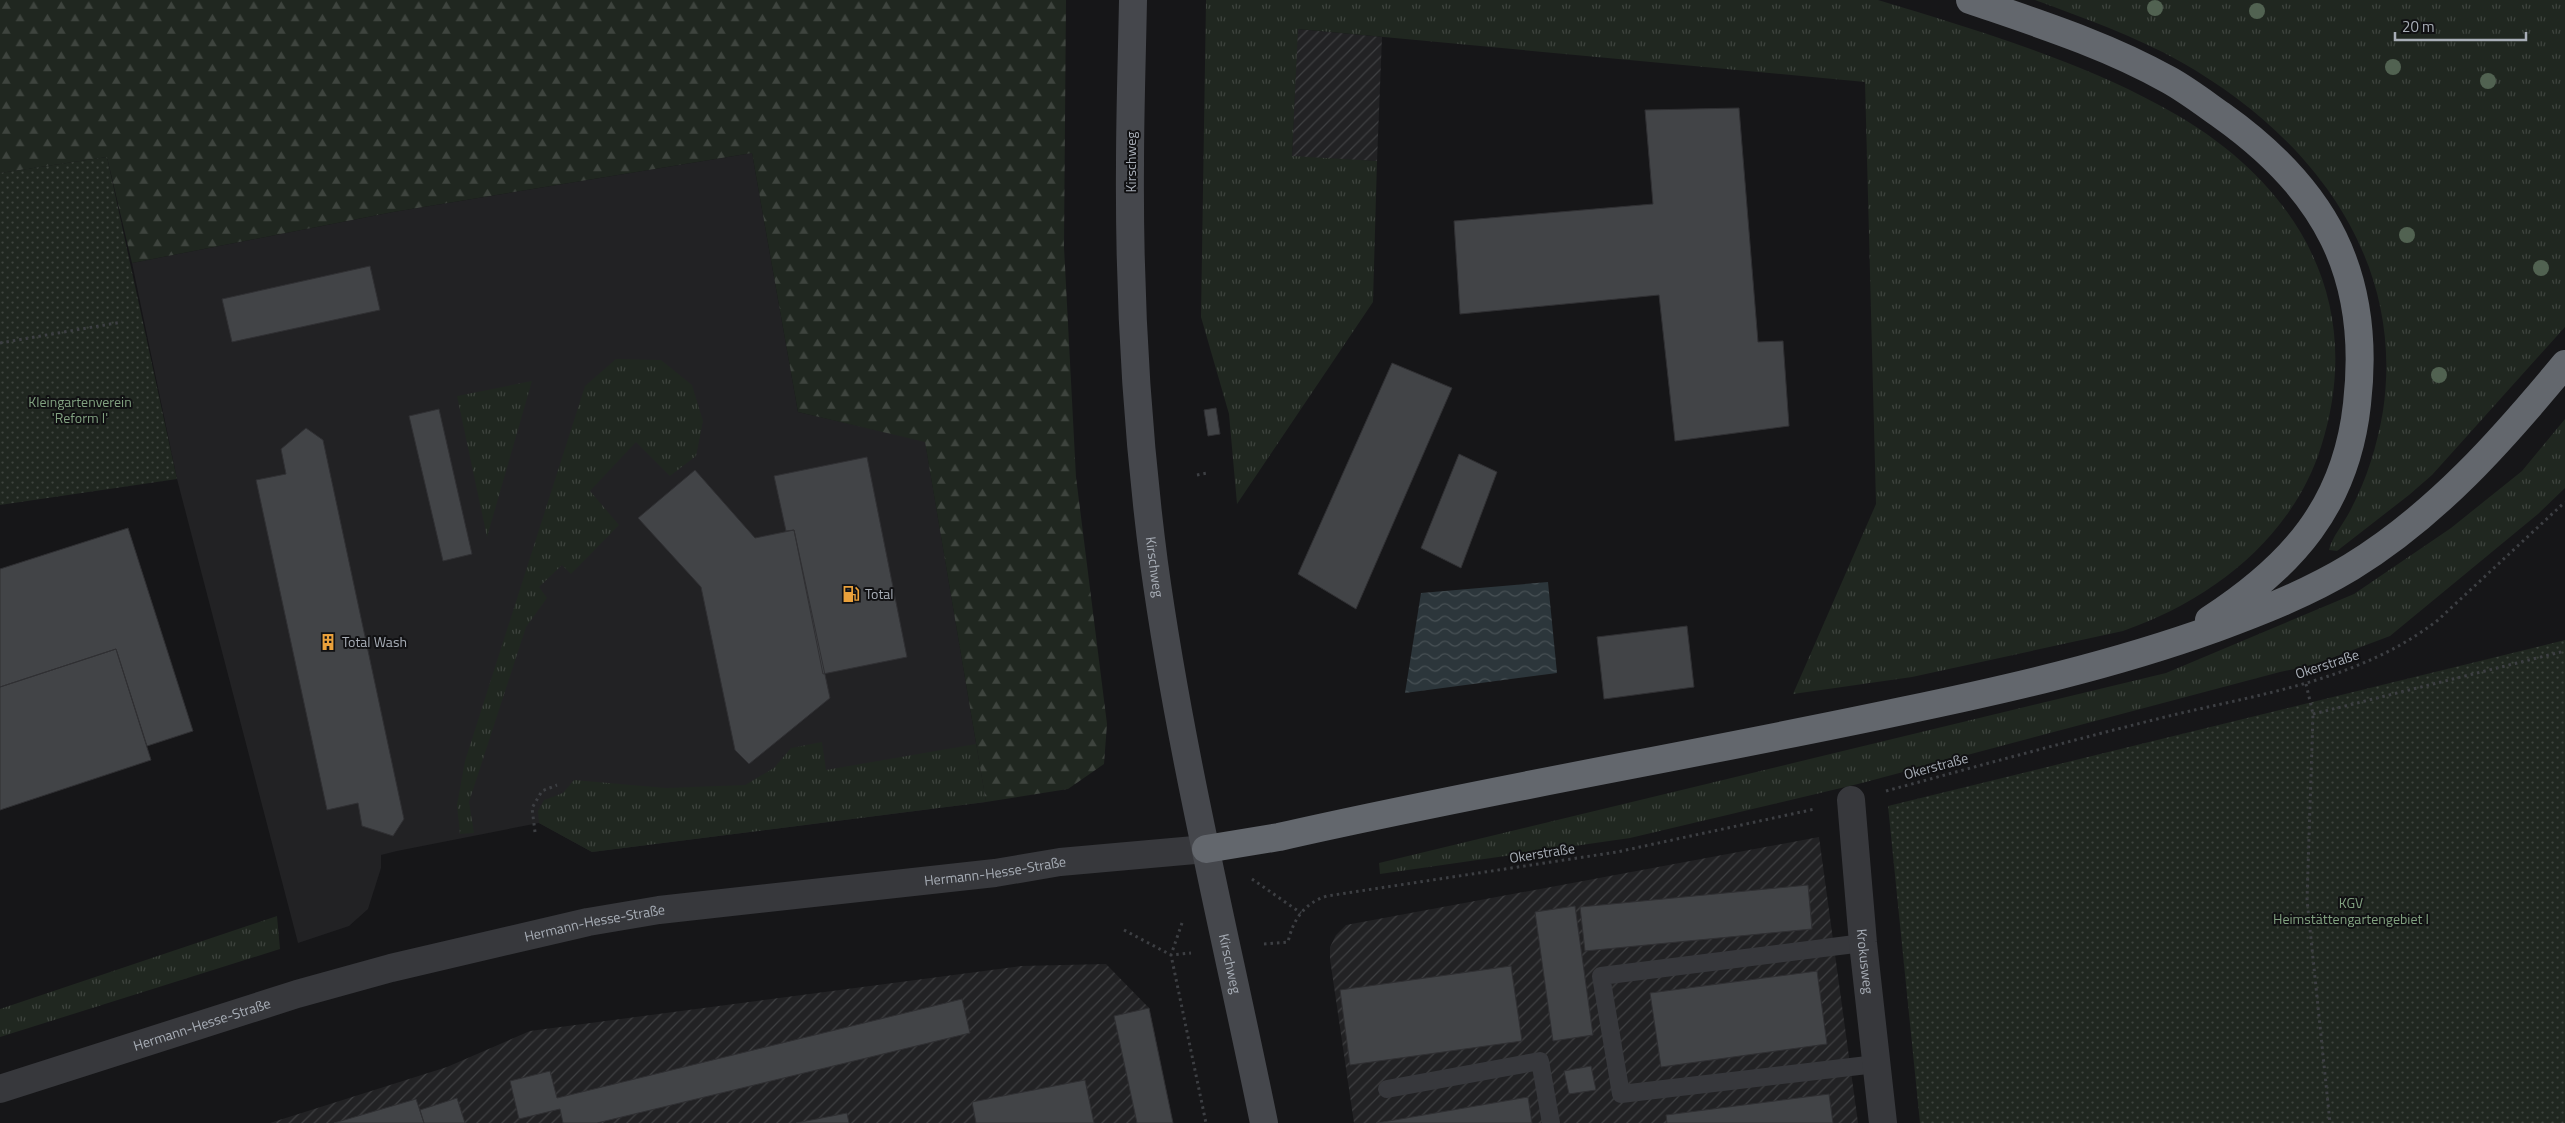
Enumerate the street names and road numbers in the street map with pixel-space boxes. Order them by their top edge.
street label: Kirschweg [1120,132,1141,192]
street label: Kirschweg [1141,535,1170,599]
street label: Okerstraße [2292,643,2362,684]
street label: Okerstraße [1901,747,1971,784]
street label: Okerstraße [1508,837,1576,868]
street label: Hermann-Hesse-Straße [923,851,1067,891]
street label: Hermann-Hesse-Straße [522,898,666,947]
street label: Krokusweg [1852,928,1880,995]
street label: Kirschweg [1214,932,1247,996]
street label: Hermann-Hesse-Straße [130,992,273,1056]

